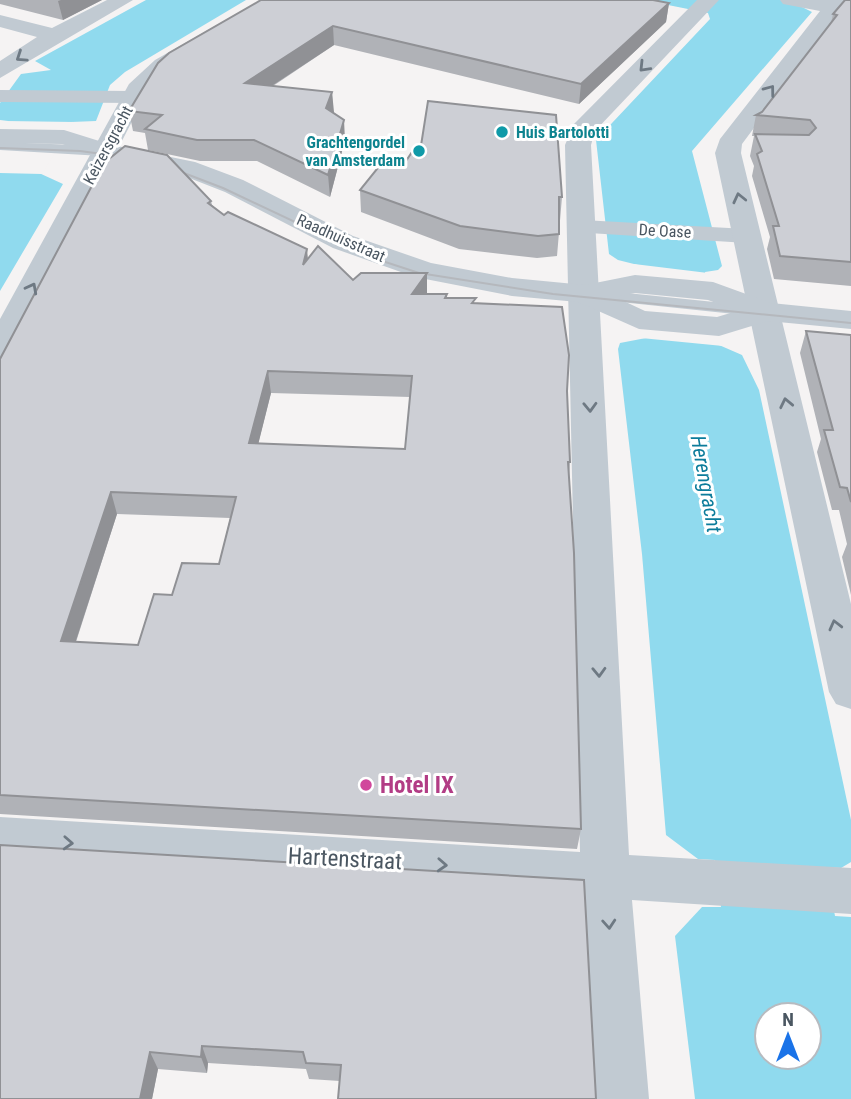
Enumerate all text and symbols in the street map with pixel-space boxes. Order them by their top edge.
one-way arrow [16,48,29,61]
one-way arrow [639,59,652,72]
one-way arrow [762,85,775,98]
street label: Keizersgracht [79,102,137,188]
place label: Huis Bartolotti [516,123,609,142]
marker: Huis Bartolotti [494,124,510,140]
place label: Grachtengordel van Amsterdam [305,133,405,170]
marker: Grachtengordel van Amsterdam [411,143,427,159]
one-way arrow [732,192,747,204]
street label: Raadhuisstraat [294,210,388,266]
street label: De Oase [638,220,692,242]
one-way arrow [24,282,37,295]
one-way arrow [780,397,795,409]
one-way arrow [582,402,598,413]
water label: Herengracht [686,433,727,536]
one-way arrow [829,619,843,631]
one-way arrow [591,667,606,678]
place label: Hotel IX [380,772,454,799]
marker: Hotel IX [358,777,374,793]
one-way arrow [63,835,74,850]
street label: Hartenstraat [287,843,403,875]
one-way arrow [437,857,448,872]
one-way arrow [601,919,616,930]
north arrow [753,1001,823,1071]
text: N [782,1008,794,1031]

